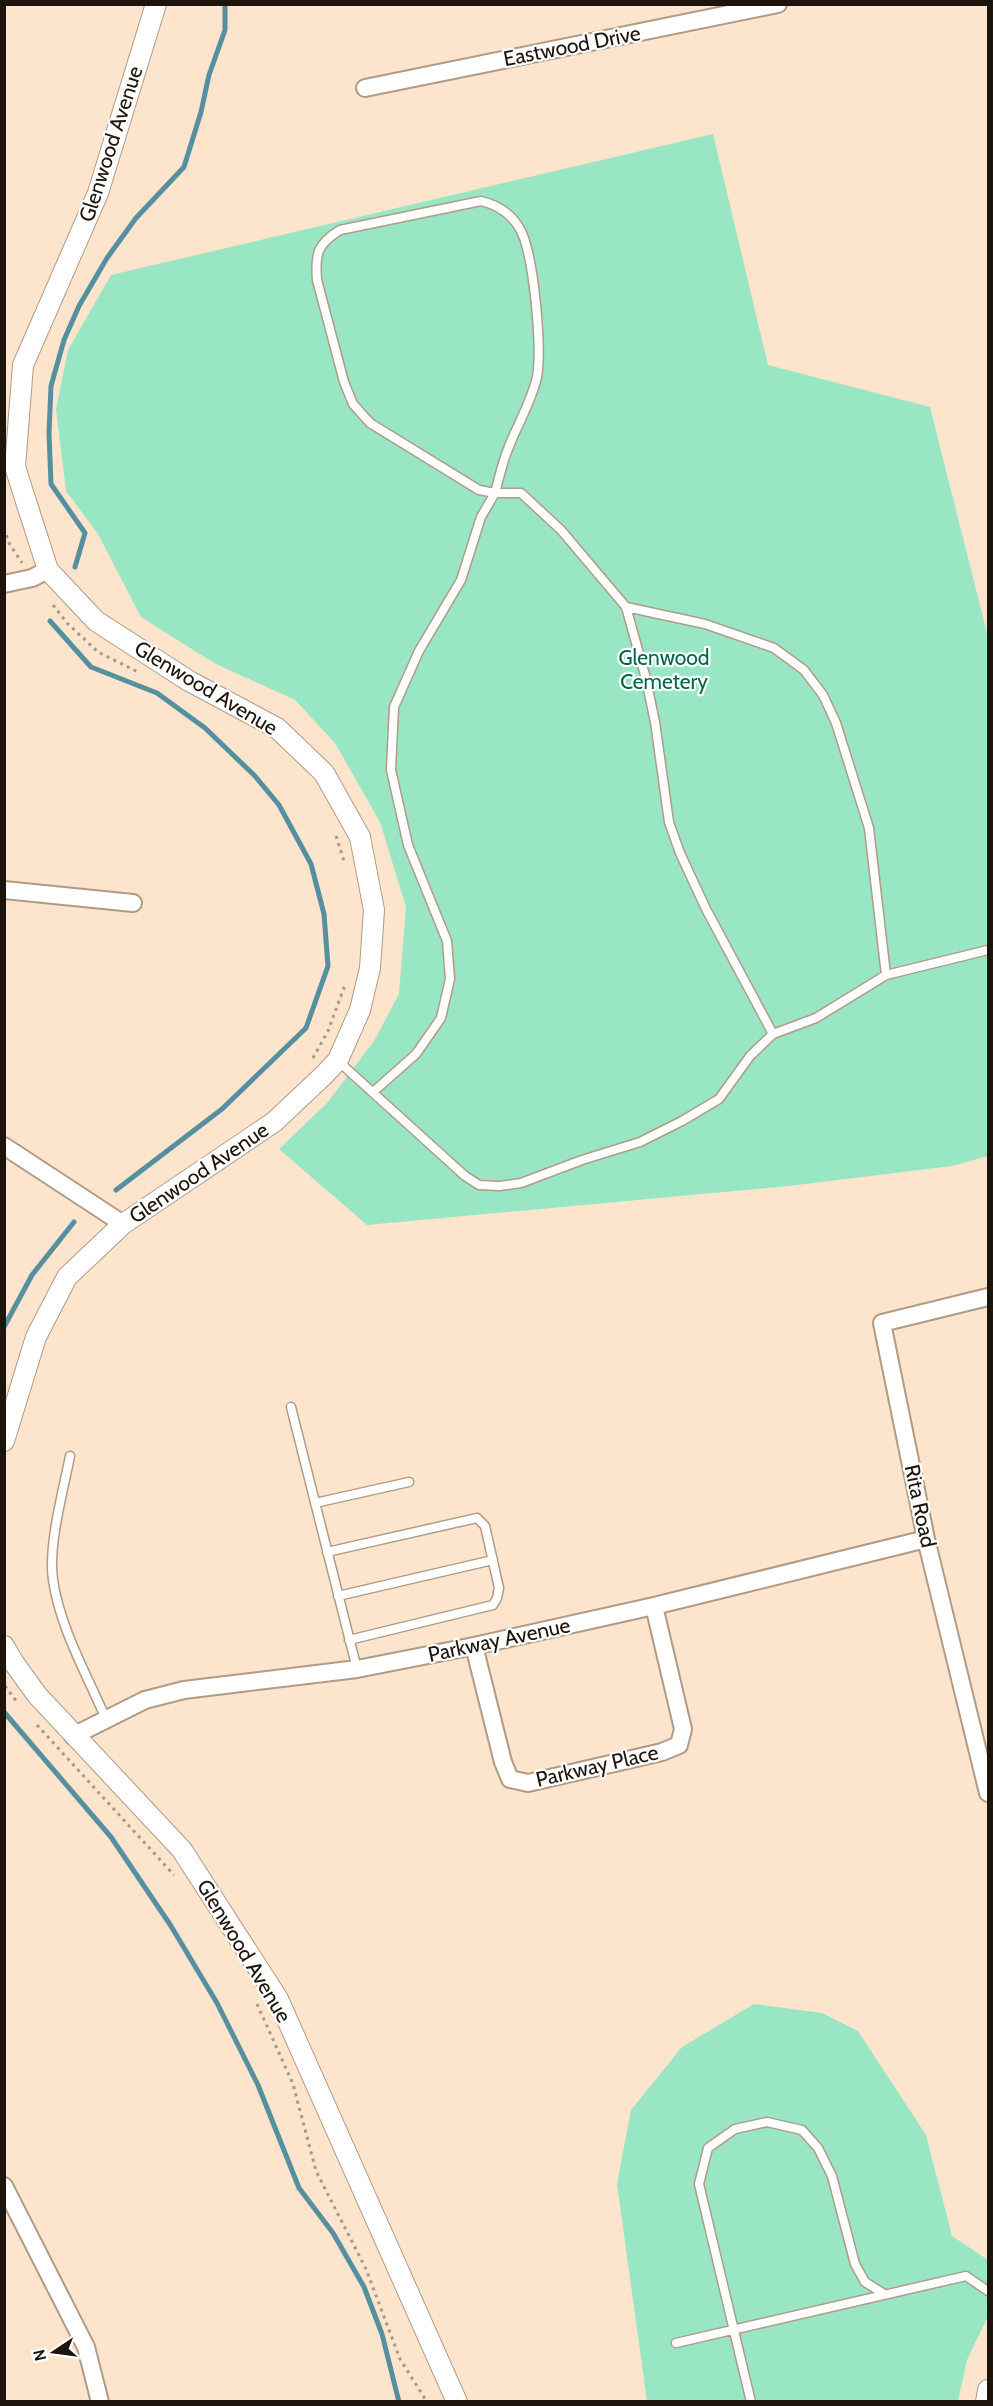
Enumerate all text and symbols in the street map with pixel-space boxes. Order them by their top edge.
street label: Eastwood Drive [501,20,643,71]
street label: Glenwood Avenue [74,63,148,225]
street label: Glenwood Avenue [130,635,282,740]
park label: Glenwood Cemetery [618,645,710,694]
street label: Glenwood Avenue [124,1117,273,1228]
street label: Rita Road [899,1462,941,1550]
street label: Parkway Avenue [426,1612,572,1667]
street label: Parkway Place [533,1739,661,1792]
street label: Glenwood Avenue [192,1875,297,2027]
north arrow [24,2322,84,2382]
text: N [29,2348,50,2363]

